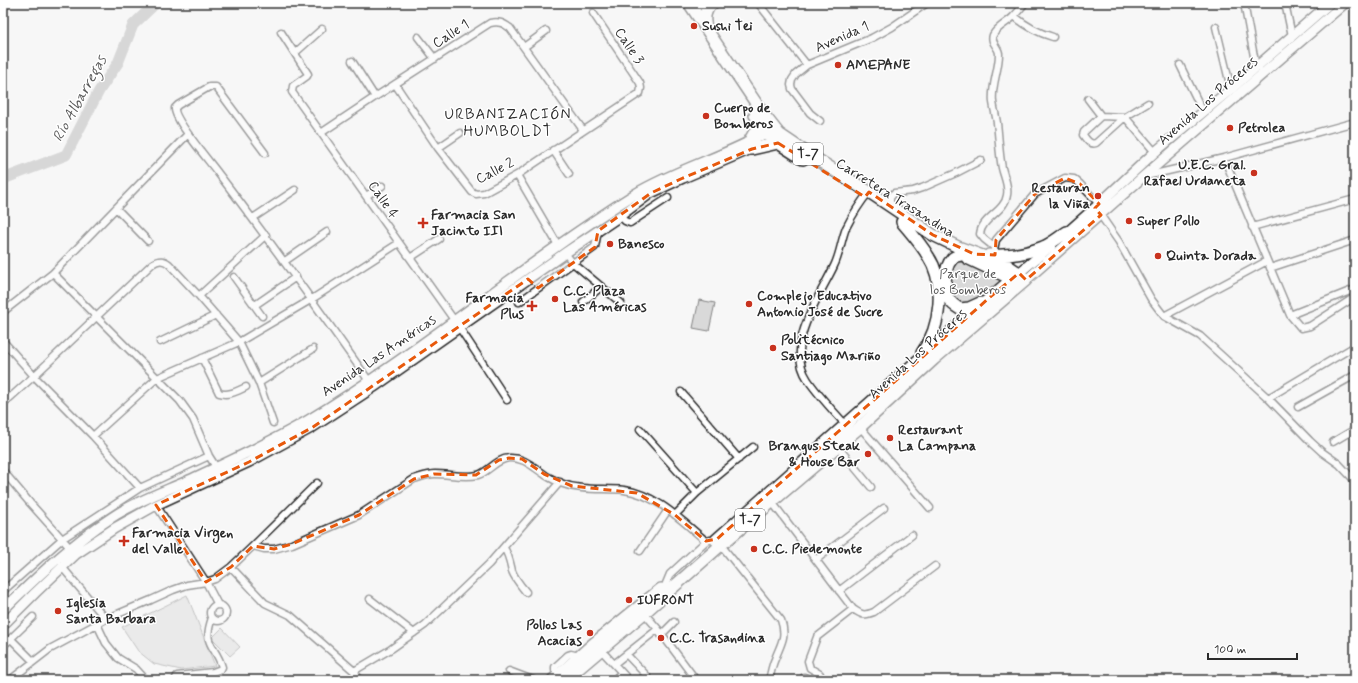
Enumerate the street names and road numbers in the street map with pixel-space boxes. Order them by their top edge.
street label: Calle 1 [429,16,473,52]
street label: Avenida 1 [812,17,872,57]
street label: Calle 3 [610,24,648,68]
street label: Avenida Los Próceres [1154,52,1262,149]
road number: T-7 [793,143,823,165]
street label: Calle 2 [473,154,517,188]
street label: Carretera Trasandina [832,154,958,242]
street label: Calle 4 [364,178,402,222]
street label: Avenida Los Próceres [865,305,971,403]
street label: Avenida Las Américas [318,311,440,401]
road number: T-7 [735,509,765,531]

